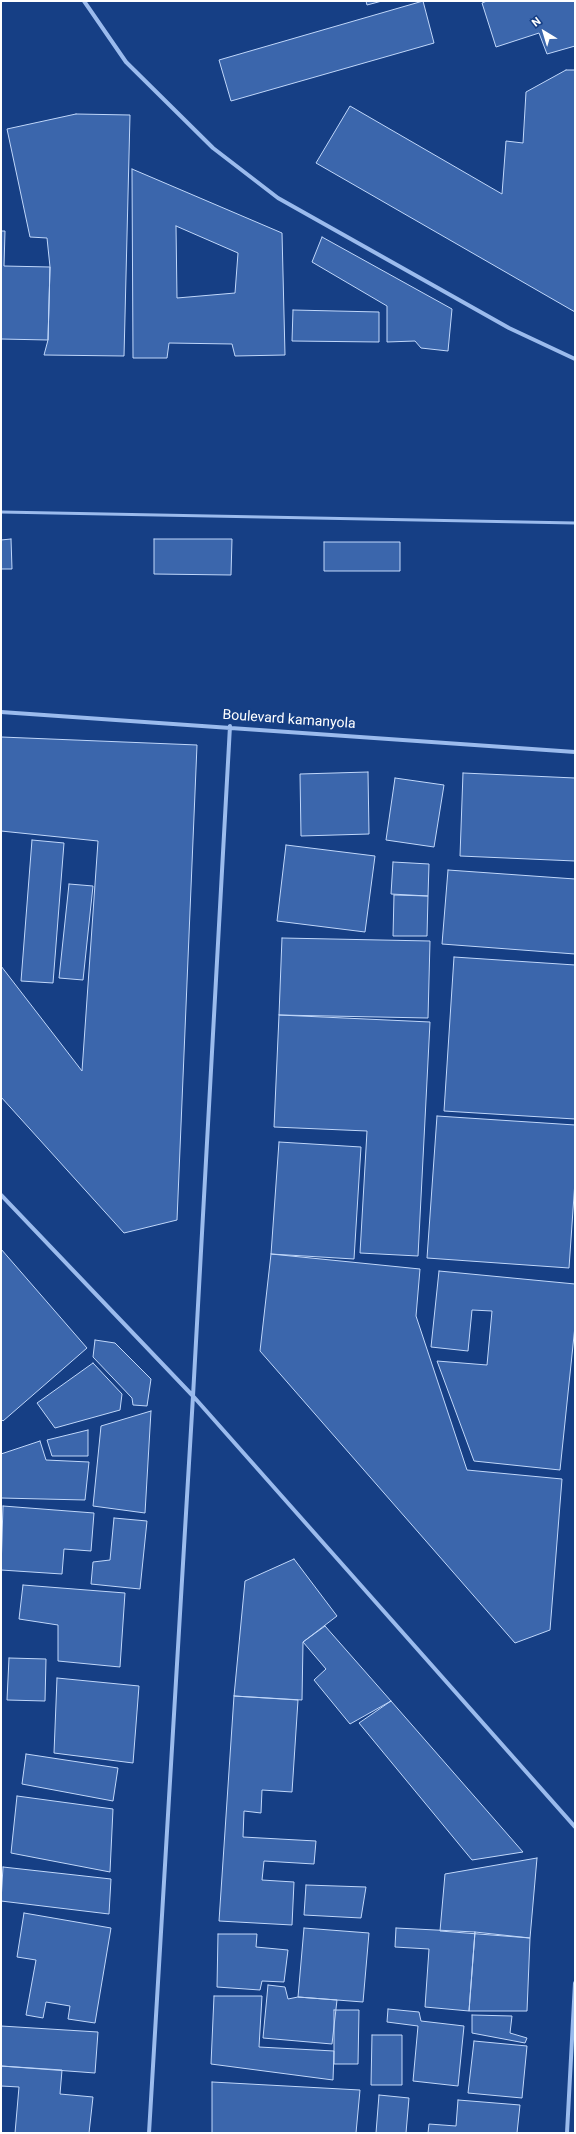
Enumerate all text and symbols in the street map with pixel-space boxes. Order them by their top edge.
north arrow [524,12,564,52]
text: N [529,15,543,30]
street label: Boulevard kamanyola [222,707,356,733]

